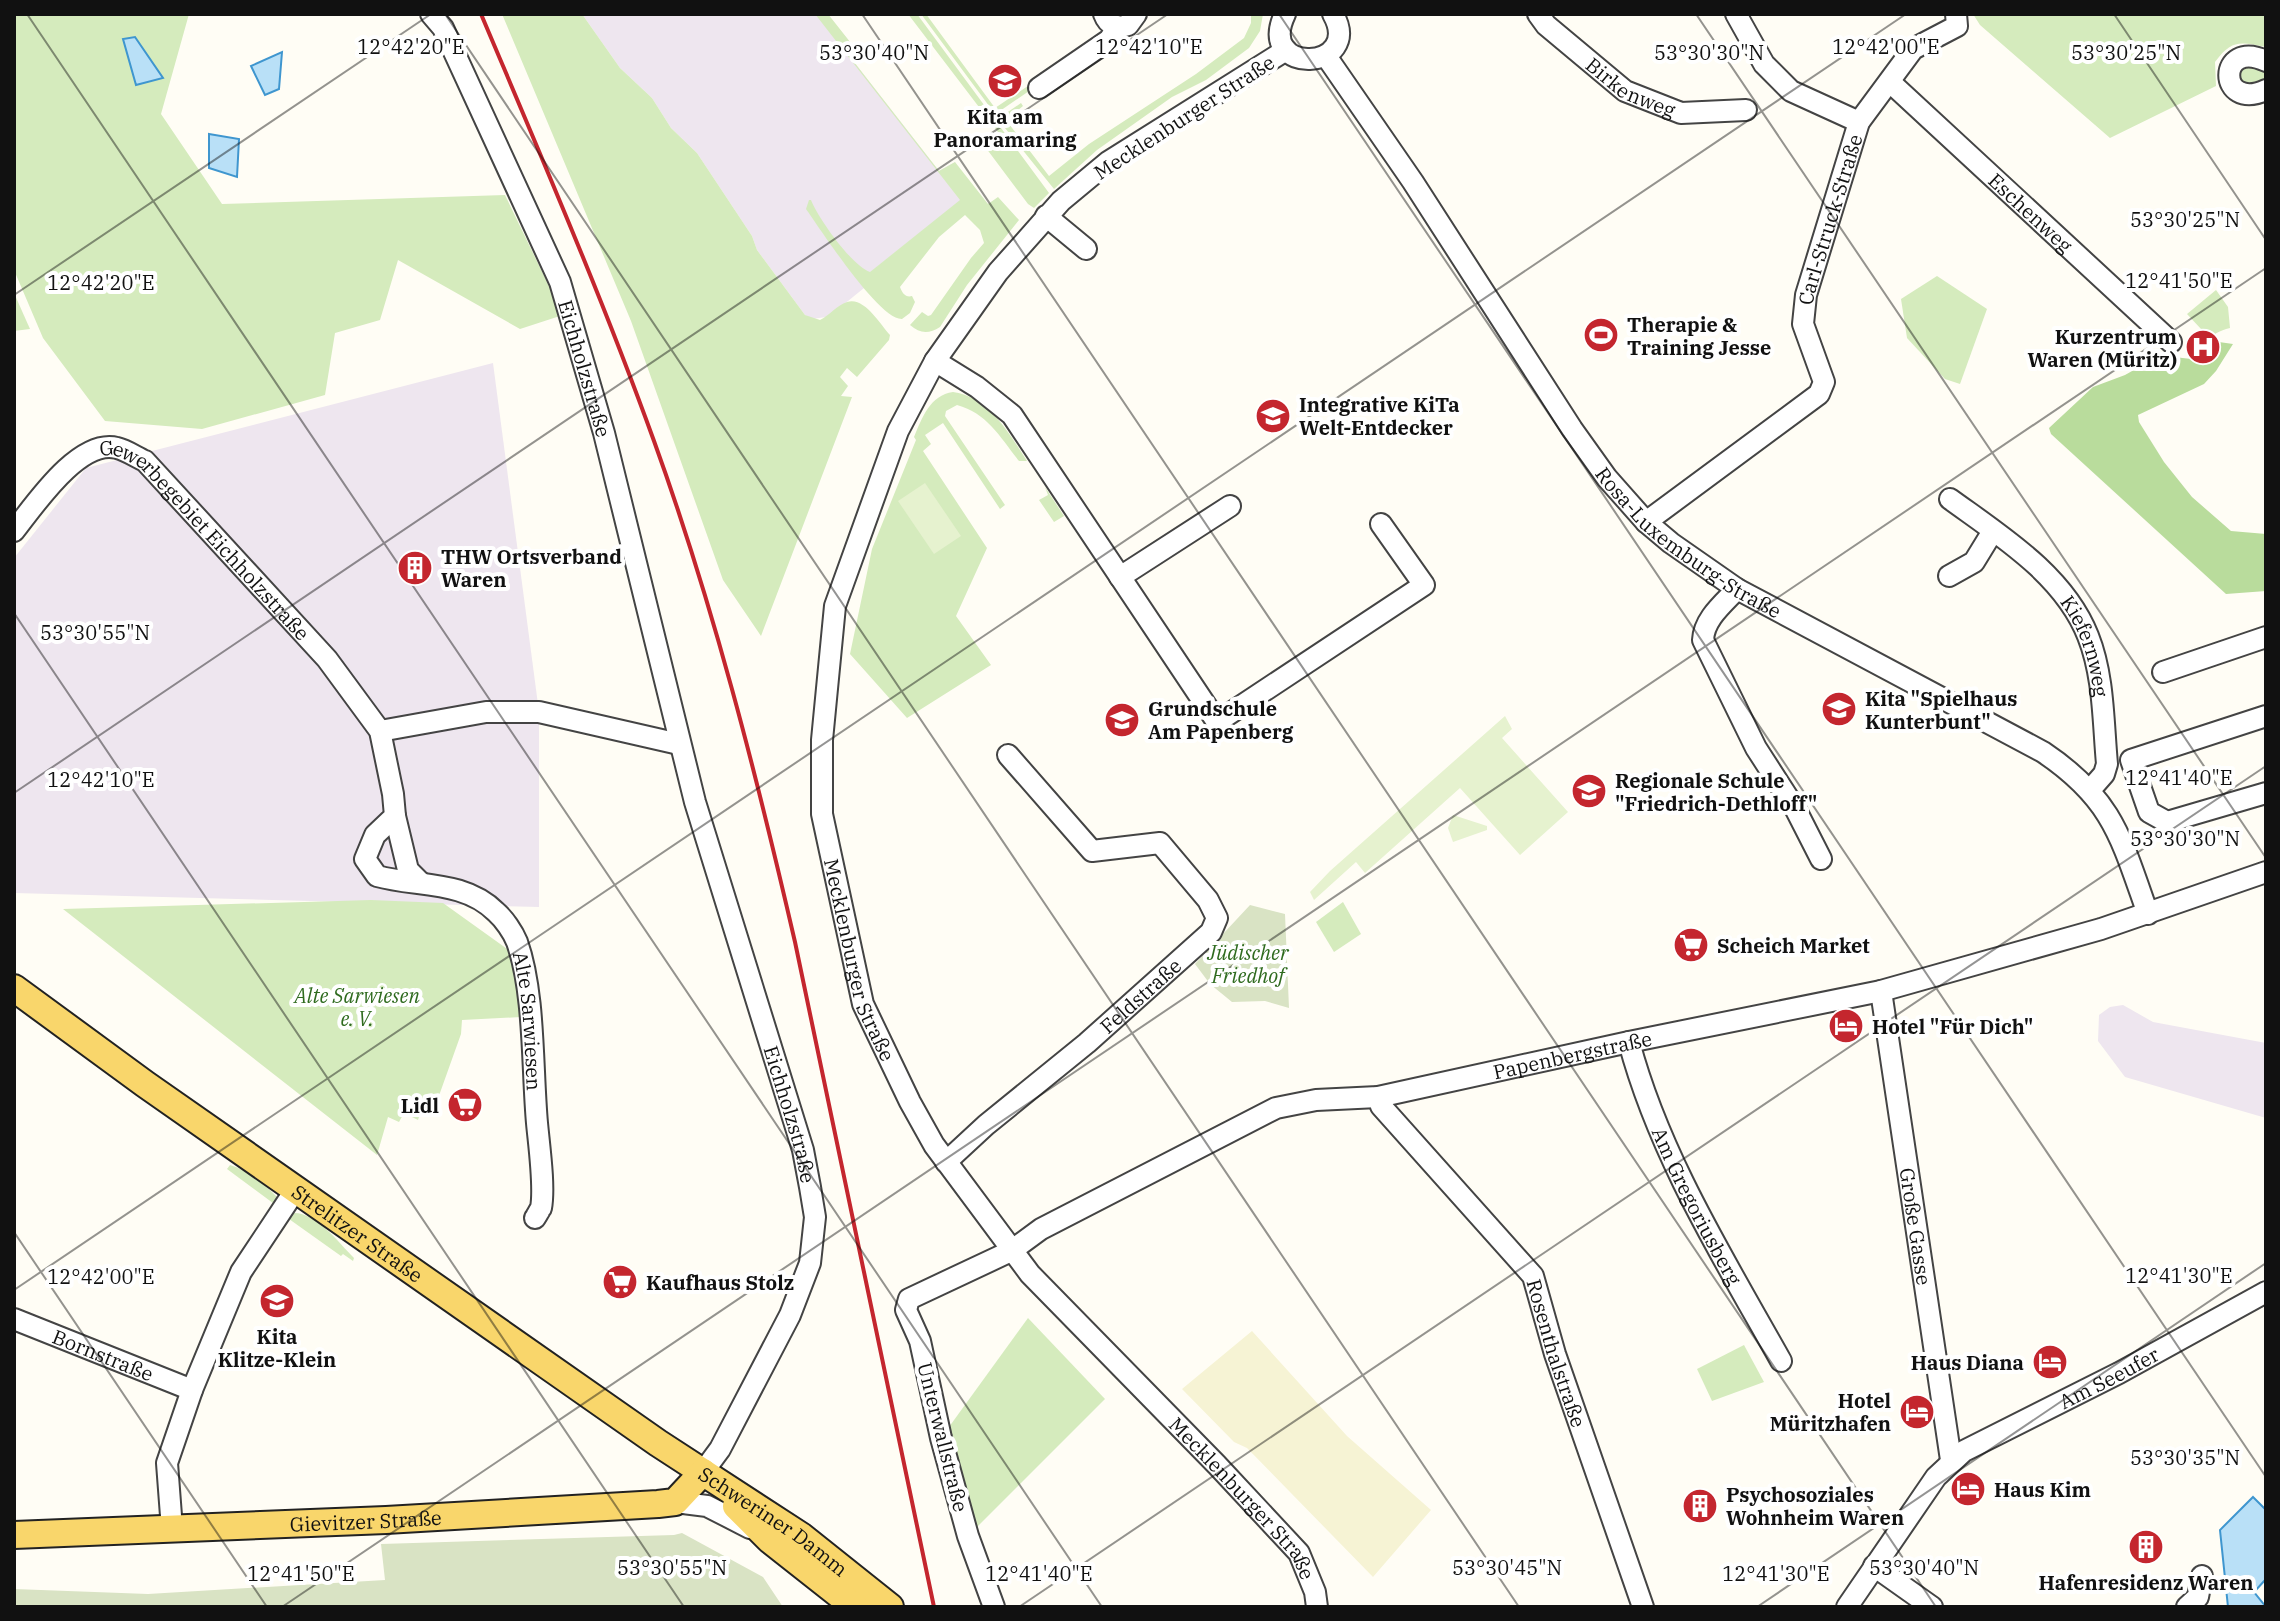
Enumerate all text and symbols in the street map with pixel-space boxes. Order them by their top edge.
text: 12°42'20"E [357,33,465,60]
text: 12°42'10"E [1095,33,1203,60]
text: 12°42'00"E [1832,33,1940,60]
text: 53°30'40"N [819,39,929,66]
text: 53°30'30"N [1654,39,1764,66]
text: 53°30'25"N [2071,39,2181,66]
street label: Mecklenburger Straße [1089,48,1279,186]
street label: Birkenweg [1580,51,1680,123]
school or university icon: Kita am Panoramaring [986,62,1024,100]
place label: Kita am Panoramaring [933,103,1077,153]
street label: Carl-Struck-Straße [1792,131,1868,306]
street label: Eschenweg [1983,167,2079,258]
text: 53°30'25"N [2130,206,2240,233]
text: 12°41'50"E [2125,267,2233,294]
text: 12°42'20"E [47,269,155,296]
street label: Eichholzstraße [552,297,618,440]
place label: Therapie & Training Jesse [1627,311,1771,361]
sports icon: Therapie & Training Jesse [1582,316,1620,354]
place label: Kurzentrum Waren (Müritz) [2028,323,2177,373]
hospital icon: Kurzentrum Waren (Müritz) [2184,328,2222,366]
place label: Integrative KiTa Welt-Entdecker [1299,391,1460,441]
school or university icon: Integrative KiTa Welt-Entdecker [1254,397,1292,435]
street label: Gewerbegebiet Eichholzstraße [98,433,316,646]
street label: Rosa-Luxemburg-Straße [1590,461,1786,624]
place label: THW Ortsverband Waren [441,543,622,593]
building icon: THW Ortsverband Waren [396,549,434,587]
street label: Kiefernweg [2055,589,2115,698]
text: 53°30'55"N [40,619,150,646]
place label: Kita "Spielhaus Kunterbunt" [1865,685,2017,735]
school or university icon: Kita "Spielhaus Kunterbunt" [1820,690,1858,728]
place label: Grundschule Am Papenberg [1148,695,1294,745]
school or university icon: Grundschule Am Papenberg [1103,701,1141,739]
text: 12°41'40"E [2125,764,2233,791]
text: 12°42'10"E [47,766,155,793]
place label: Regionale Schule "Friedrich-Dethloff" [1615,767,1817,817]
school or university icon: Regionale Schule "Friedrich-Dethloff" [1570,772,1608,810]
text: 53°30'30"N [2130,825,2240,852]
street label: Mecklenburger Straße [818,856,902,1065]
supermarket icon: Scheich Market [1672,926,1710,964]
place label: Scheich Market [1717,932,1870,959]
park label: Jüdischer Friedhof [1206,939,1290,989]
street label: Alte Sarwiesen [507,948,548,1092]
street label: Feldstraße [1094,952,1187,1039]
park label: Alte Sarwiesen e. V. [292,982,420,1032]
hotel icon: Hotel "Für Dich" [1827,1007,1865,1045]
place label: Hotel "Für Dich" [1872,1013,2033,1040]
street label: Papenbergstraße [1490,1024,1654,1085]
street label: Eichholzstraße [758,1042,822,1185]
supermarket icon: Lidl [446,1086,484,1124]
place label: Lidl [401,1092,439,1119]
street label: Am Gregoriusberg [1646,1123,1749,1290]
street label: Große Gasse [1894,1166,1938,1287]
street label: Strelitzer Straße [287,1178,429,1288]
text: 12°41'30"E [2125,1262,2233,1289]
text: 12°42'00"E [47,1263,155,1290]
supermarket icon: Kaufhaus Stolz [601,1263,639,1301]
place label: Kaufhaus Stolz [646,1269,794,1296]
street label: Rosenthalstraße [1521,1276,1593,1431]
school or university icon: Kita Klitze-Klein [258,1282,296,1320]
street label: Bornstraße [49,1322,158,1387]
place label: Kita Klitze-Klein [218,1323,336,1373]
street label: Am Seeufer [2054,1340,2164,1415]
hotel icon: Haus Diana [2031,1343,2069,1381]
place label: Haus Diana [1911,1349,2024,1376]
street label: Unterwallstraße [911,1359,975,1515]
place label: Hotel Müritzhafen [1770,1387,1891,1437]
hotel icon: Hotel Müritzhafen [1898,1393,1936,1431]
street label: Mecklenburger Straße [1164,1411,1322,1583]
text: 53°30'35"N [2130,1444,2240,1471]
street label: Schweriner Damm [694,1460,854,1582]
hotel icon: Haus Kim [1949,1470,1987,1508]
place label: Haus Kim [1994,1476,2091,1503]
place label: Psychosoziales Wohnheim Waren [1726,1481,1904,1531]
building icon: Psychosoziales Wohnheim Waren [1681,1487,1719,1525]
street label: Gievitzer Straße [289,1503,442,1537]
building icon: Hafenresidenz Waren [2127,1528,2165,1566]
text: 53°30'55"N [617,1554,727,1581]
text: 53°30'45"N [1452,1554,1562,1581]
text: 53°30'40"N [1869,1554,1979,1581]
text: 12°41'50"E [247,1560,355,1587]
text: 12°41'40"E [985,1560,1093,1587]
text: 12°41'30"E [1722,1560,1830,1587]
place label: Hafenresidenz Waren [2038,1569,2254,1596]

